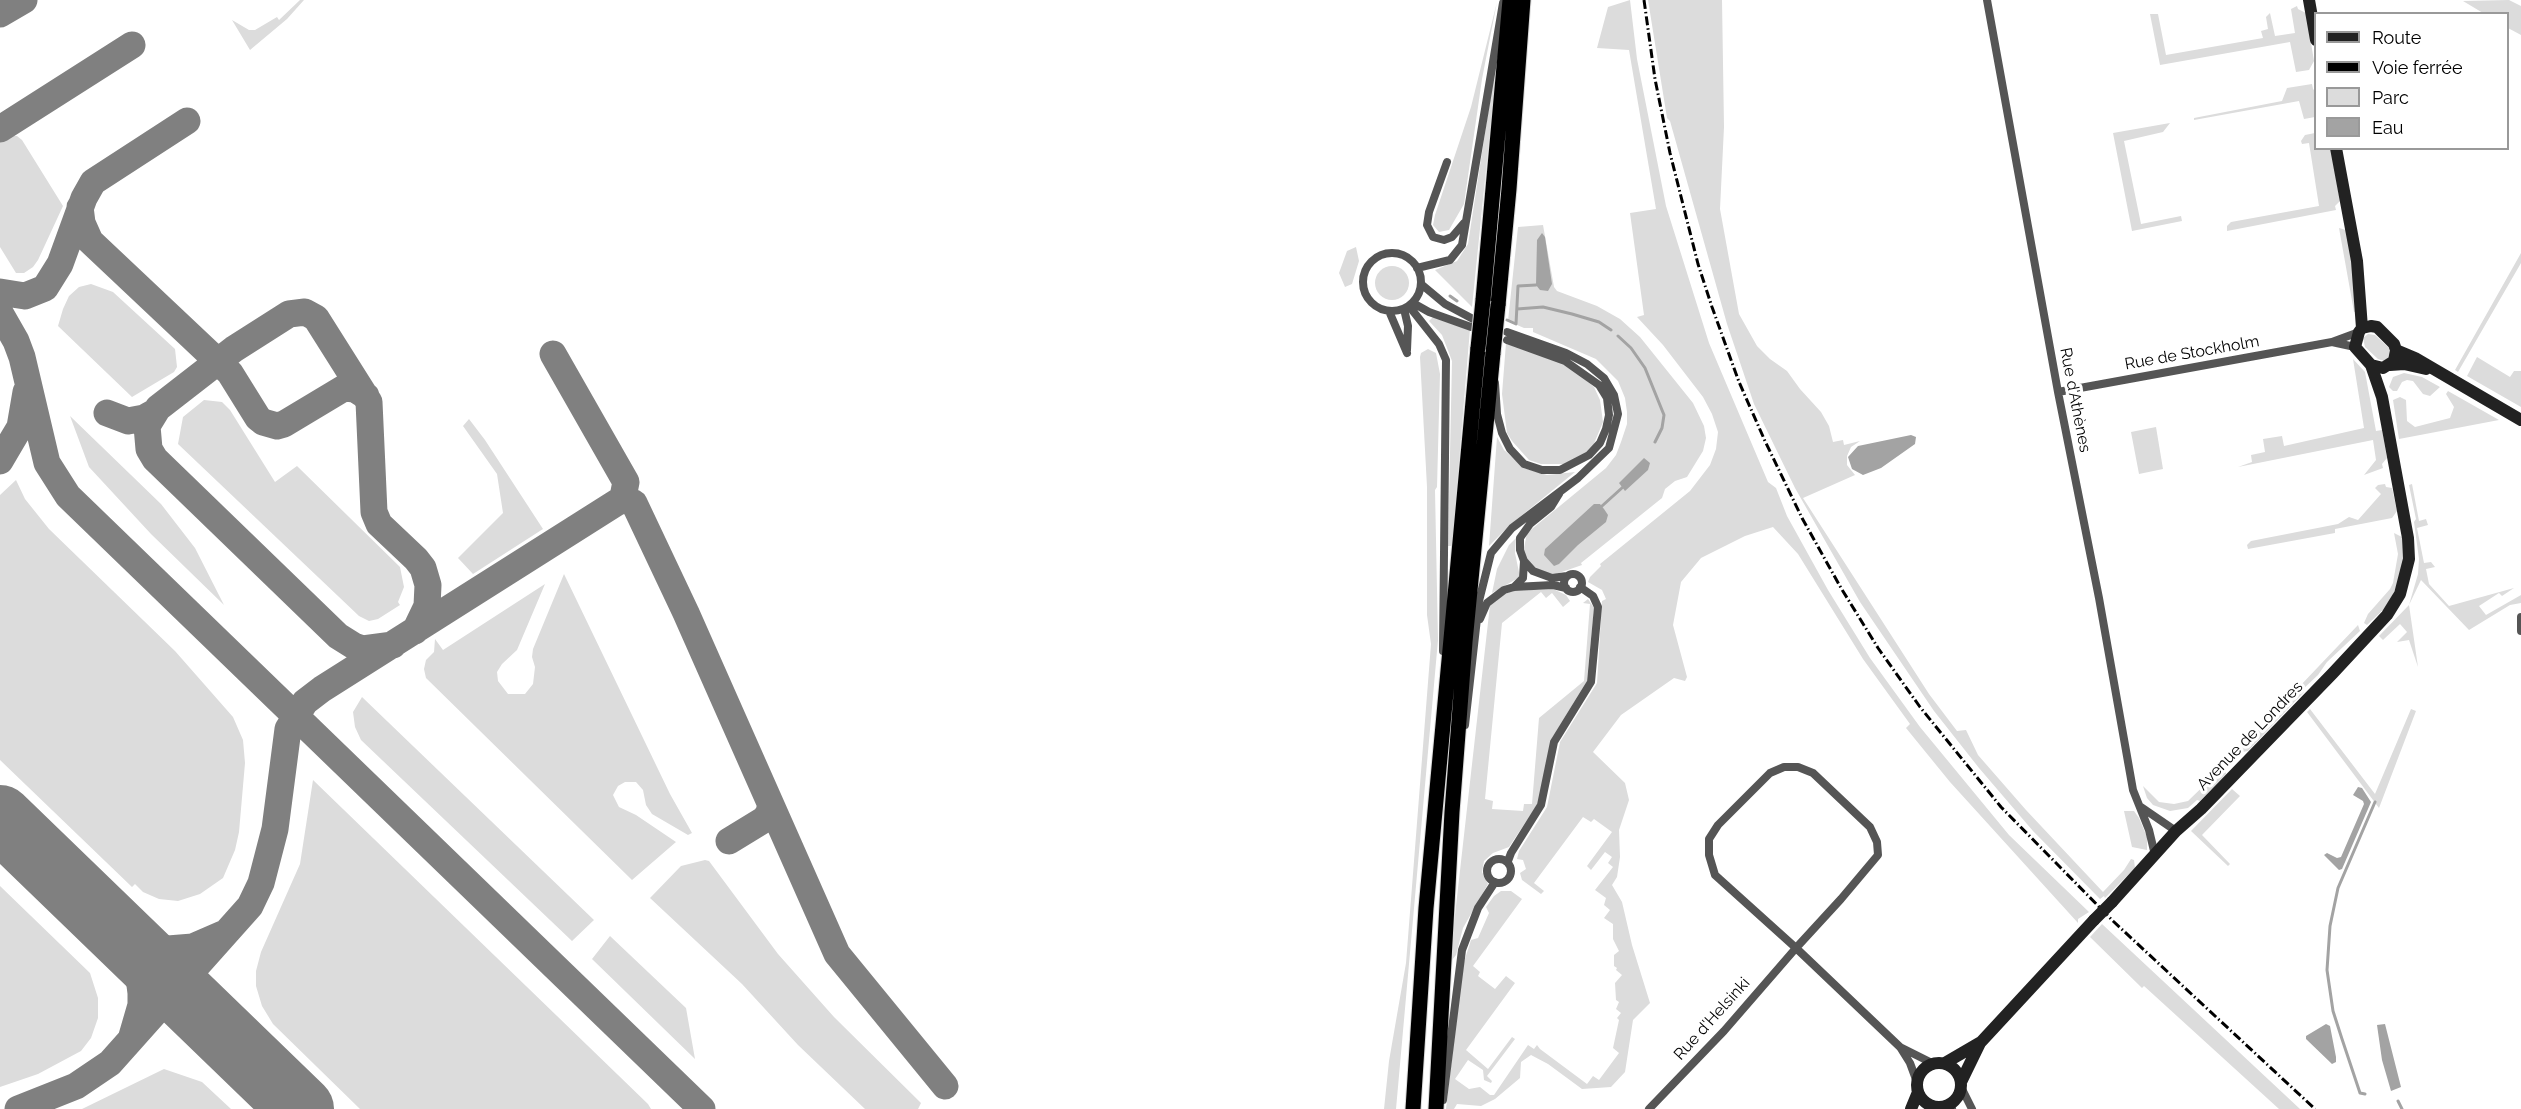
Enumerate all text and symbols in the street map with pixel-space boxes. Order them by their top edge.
legend [2314,12,2509,150]
text: Route [2372,27,2421,48]
text: Voie ferrée [2372,57,2463,78]
text: Parc [2372,87,2409,108]
text: Eau [2372,117,2403,138]
street label: Rue de Stockholm [2123,332,2261,374]
street label: Rue d'Athènes [2055,346,2095,454]
street label: Avenue de Londres [2193,678,2307,794]
street label: Rue d'Helsinki [1670,974,1754,1064]

